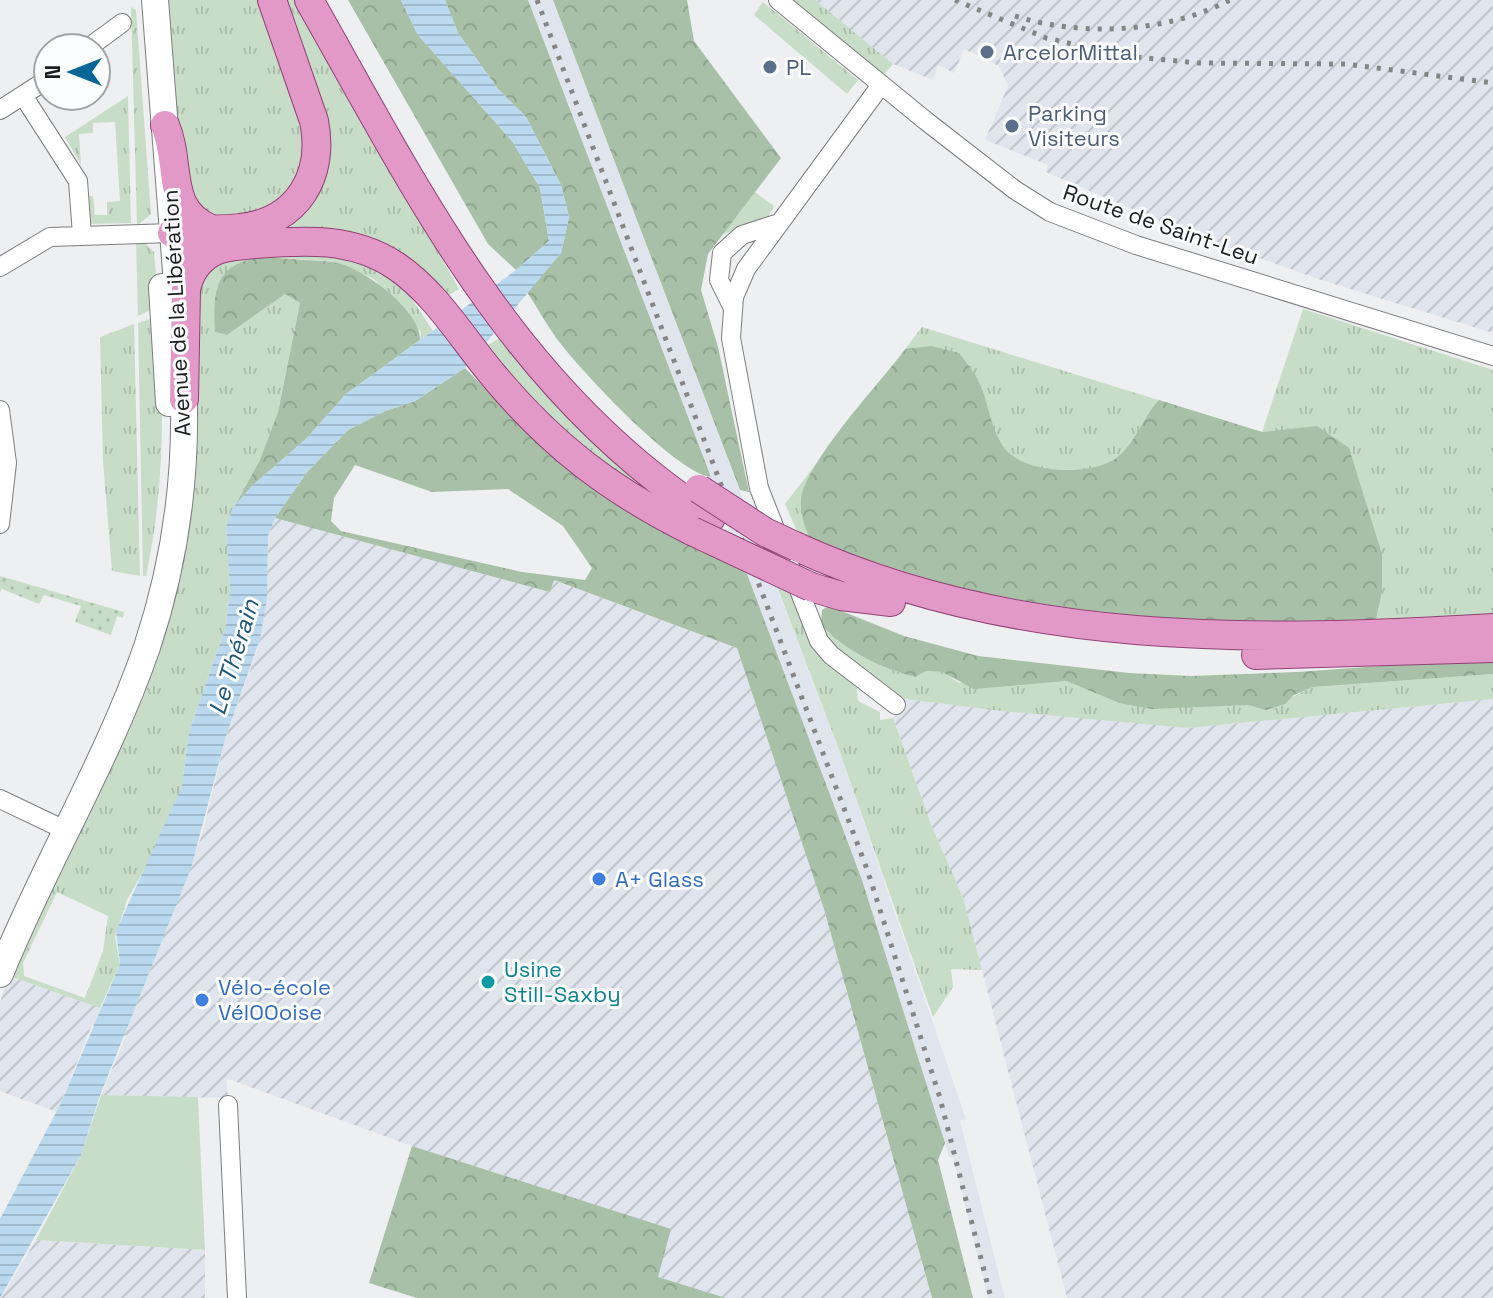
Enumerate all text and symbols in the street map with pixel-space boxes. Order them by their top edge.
north arrow [32,32,112,112]
place label: ArcelorMittal [1003,38,1138,66]
marker: ArcelorMittal [978,43,996,61]
place label: PL [786,53,811,81]
marker: PL [761,58,779,76]
text: N [38,65,66,79]
place label: Parking Visiteurs [1028,99,1120,152]
marker: Parking Visiteurs [1003,117,1021,135]
street label: Route de Saint-Leu [1059,177,1263,271]
street label: Avenue de la Libération [156,189,196,437]
water label: Le Thérain [201,594,266,718]
place label: A+ Glass [615,865,704,893]
marker: A+ Glass [590,870,608,888]
place label: Usine Still-Saxby [504,955,621,1008]
place label: Vélo-école VélOOoise [218,973,331,1026]
marker: Usine Still-Saxby [479,973,497,991]
marker: Vélo-école VélOOoise [193,991,211,1009]

